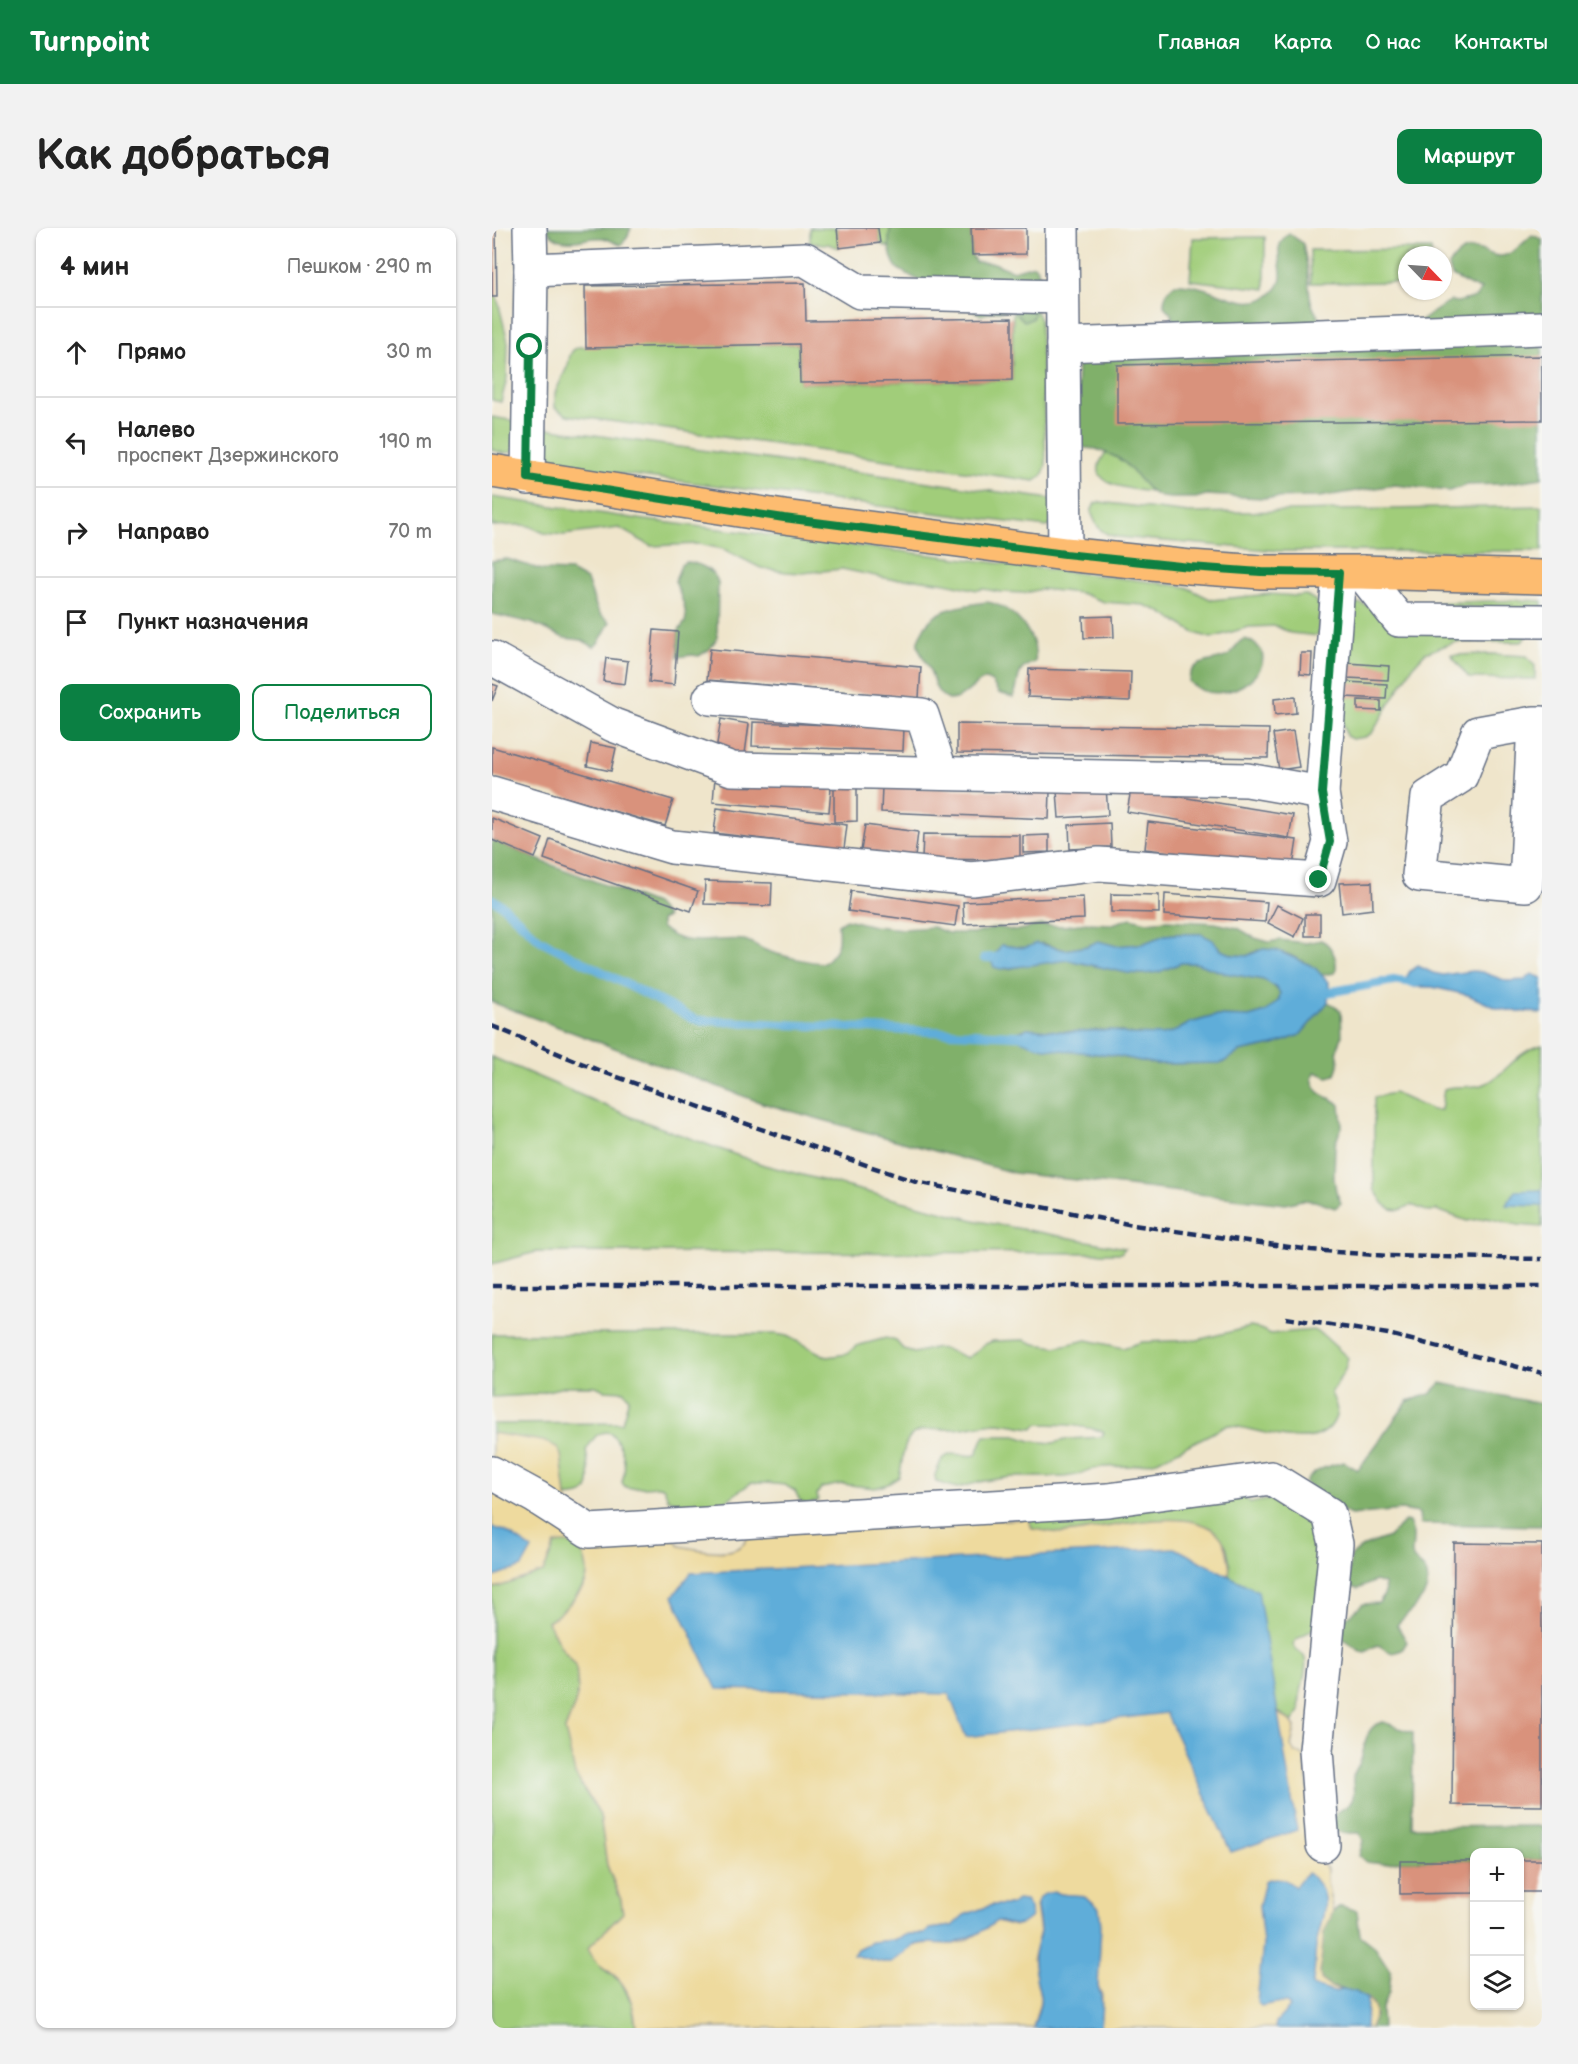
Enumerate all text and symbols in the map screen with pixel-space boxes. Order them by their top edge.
text: Turnpoint [30,26,150,59]
text: Главная [1157,30,1240,55]
text: Карта [1273,30,1332,55]
text: О нас [1365,30,1421,55]
text: Контакты [1454,30,1548,55]
button: Маршрут [1397,129,1542,184]
text: Как добраться [36,131,331,182]
north arrow [1398,246,1452,300]
text: 4 мин [60,252,129,283]
text: Пешком · 290 m [286,255,432,279]
route start [516,333,542,359]
icon: ahead [60,336,93,369]
text: Прямо [117,339,186,366]
text: 30 m [386,340,432,364]
text: Налево [117,417,195,444]
icon: left [60,426,93,459]
text: 190 m [379,430,432,454]
text: проспект Дзержинского [117,444,339,468]
icon: right [60,516,93,549]
text: Направо [117,519,209,546]
text: 70 m [388,520,432,544]
icon: arrive [60,606,93,639]
text: Пункт назначения [117,609,309,636]
button: Сохранить [60,684,240,741]
button: Поделиться [252,684,432,741]
route end [1305,866,1331,892]
map controls [1470,1848,1524,2010]
button: + [1470,1848,1524,1902]
button: − [1470,1902,1524,1956]
button: layers [1470,1956,1524,2010]

